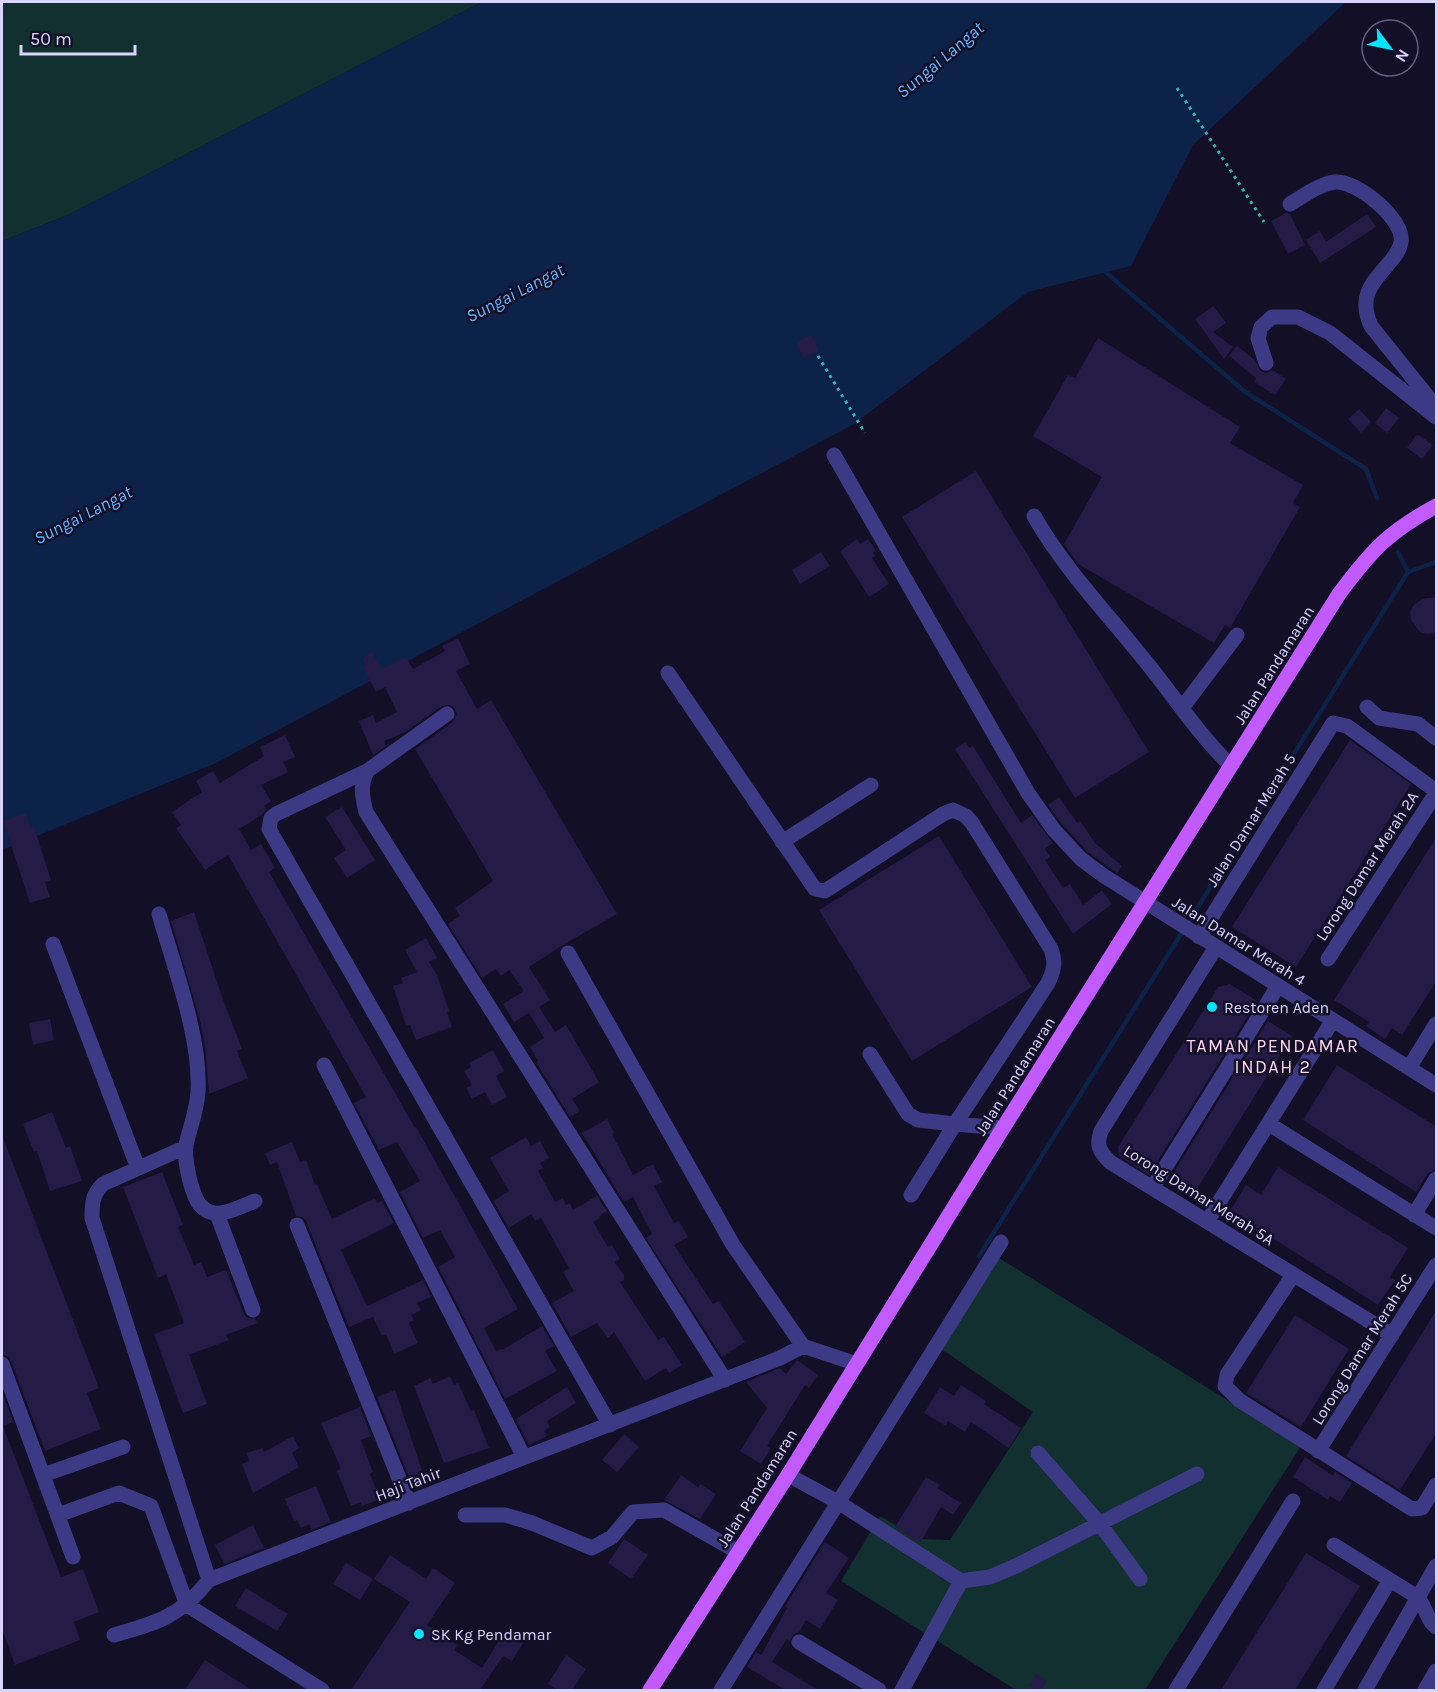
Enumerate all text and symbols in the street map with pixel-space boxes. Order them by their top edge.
water label: Sungai Langat [892,17,989,103]
scale bar [21,18,135,56]
north arrow [1360,18,1420,78]
text: 50 m [30,28,72,50]
text: N [1391,46,1413,66]
water label: Sungai Langat [462,258,568,327]
water label: Sungai Langat [30,480,136,549]
street label: Jalan Pandamaran [1230,602,1318,728]
street label: Jalan Damar Merah 5 [1202,750,1300,890]
street label: Lorong Damar Merah 2A [1312,788,1422,944]
street label: Jalan Damar Merah 4 [1169,892,1309,990]
place label: Restoren Aden [1224,998,1329,1017]
marker: Restoren Aden [1205,1000,1219,1014]
street label: Jalan Pandamaran [971,1013,1059,1139]
district label: TAMAN PENDAMAR INDAH 2 [1186,1035,1360,1078]
street label: Lorong Damar Merah 5A [1120,1141,1278,1249]
street label: Lorong Damar Merah 5C [1308,1270,1416,1428]
street label: Jalan Pandamaran [713,1425,801,1551]
street label: Haji Tahir [373,1463,444,1505]
place label: SK Kg Pendamar [431,1625,552,1644]
marker: SK Kg Pendamar [412,1627,426,1641]

